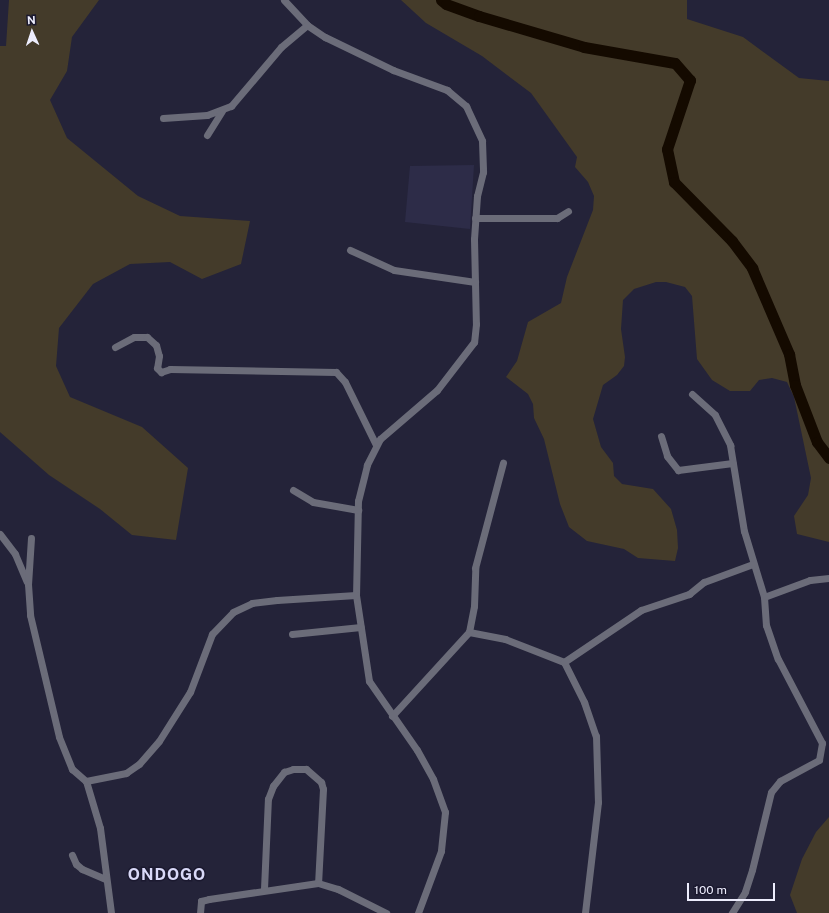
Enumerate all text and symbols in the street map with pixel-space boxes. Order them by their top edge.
north arrow [12,12,52,52]
text: N [27,14,36,26]
district label: ONDOGO [128,865,206,885]
scale bar [689,875,777,901]
text: 100 m [694,883,727,897]

